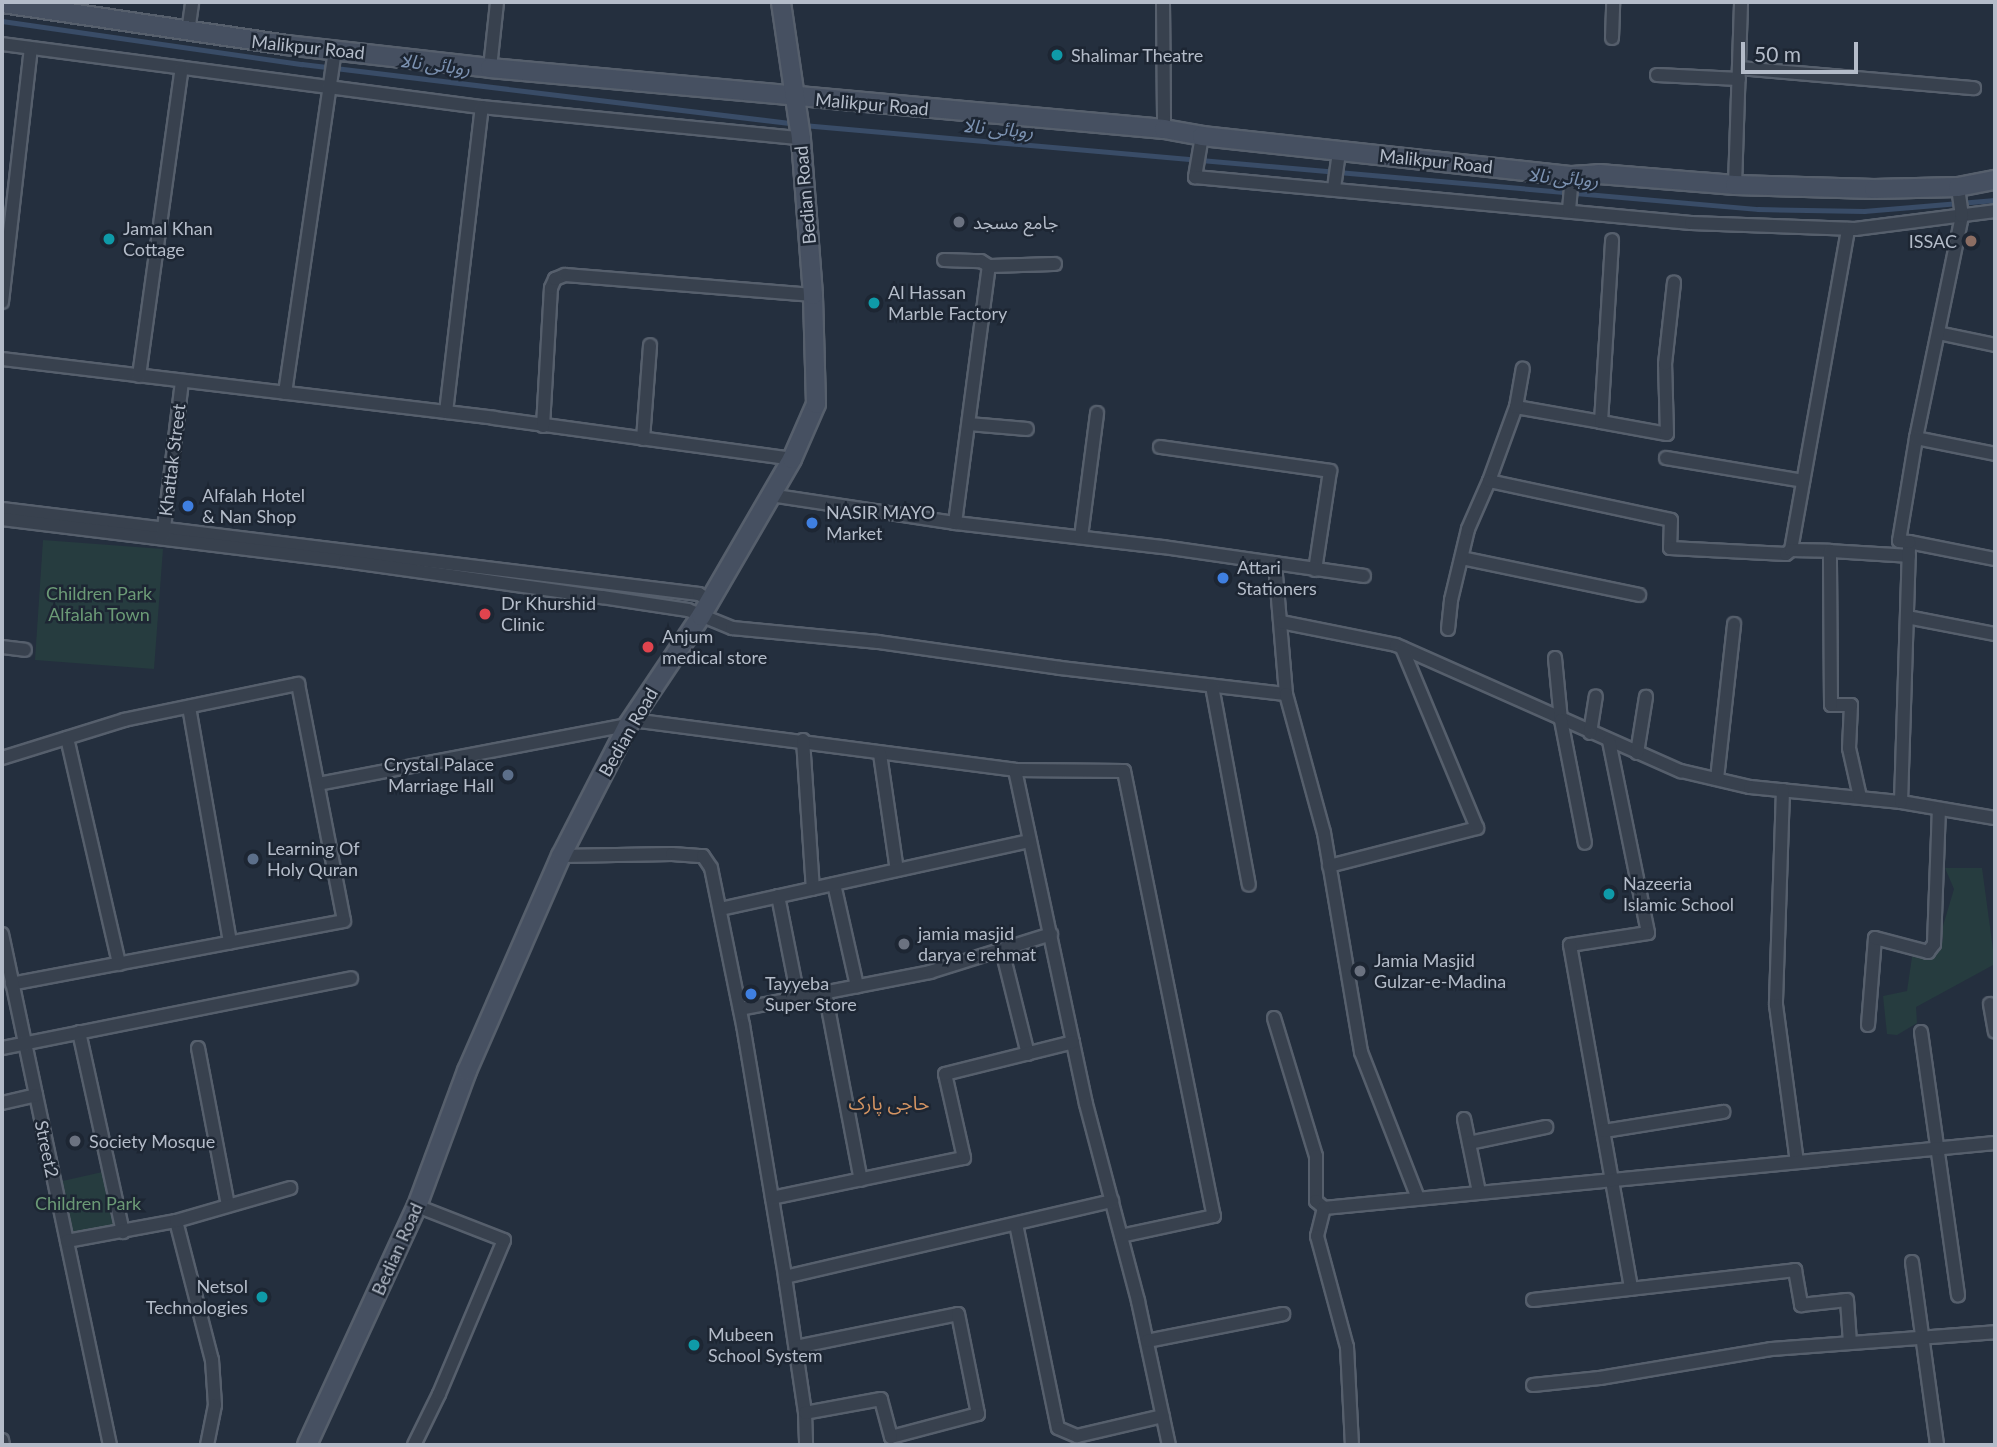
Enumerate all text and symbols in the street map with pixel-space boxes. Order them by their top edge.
scale bar [1745,28,1862,72]
street label: Malikpur Road [250,30,366,64]
text: 50 m [1754,41,1801,66]
place label: Shalimar Theatre [1071,44,1204,66]
marker: Shalimar Theatre [1049,47,1065,63]
water label: روہائی نالا [398,48,472,80]
street label: Malikpur Road [814,88,930,120]
water label: روہائی نالا [961,114,1035,142]
street label: Malikpur Road [1378,144,1494,178]
street label: Bedian Road [790,145,820,245]
water label: روہائی نالا [1526,163,1600,191]
place label: جامع مسجد [973,211,1058,233]
marker: جامع مسجد [951,214,967,230]
place label: Jamal Khan Cottage [123,218,213,260]
place label: ISSAC [1909,230,1957,252]
marker: Jamal Khan Cottage [101,231,117,247]
marker: ISSAC [1963,233,1979,249]
place label: Al Hassan Marble Factory [888,282,1007,324]
marker: Al Hassan Marble Factory [866,295,882,311]
street label: Khattak Street [154,403,190,517]
place label: Alfalah Hotel & Nan Shop [202,485,305,528]
marker: Alfalah Hotel & Nan Shop [180,498,196,514]
place label: NASIR MAYO Market [826,502,935,544]
marker: NASIR MAYO Market [804,515,820,531]
place label: Attari Stationers [1237,557,1317,600]
marker: Attari Stationers [1215,570,1231,586]
park label: Children Park Alfalah Town [46,583,152,626]
place label: Dr Khurshid Clinic [501,593,596,636]
marker: Dr Khurshid Clinic [475,604,495,624]
place label: Anjum medical store [662,626,767,668]
marker: Anjum medical store [640,639,656,655]
street label: Bedian Road [594,684,662,780]
place label: Crystal Palace Marriage Hall [384,754,494,796]
marker: Crystal Palace Marriage Hall [500,767,516,783]
place label: Learning Of Holy Quran [267,838,360,880]
marker: Learning Of Holy Quran [245,851,261,867]
place label: Nazeeria Islamic School [1623,873,1734,916]
marker: Nazeeria Islamic School [1601,886,1617,902]
place label: jamia masjid darya e rehmat [918,923,1036,965]
marker: jamia masjid darya e rehmat [896,936,912,952]
place label: Jamia Masjid Gulzar-e-Madina [1374,950,1506,992]
marker: Jamia Masjid Gulzar-e-Madina [1352,963,1368,979]
place label: Tayyeba Super Store [765,973,857,1016]
marker: Tayyeba Super Store [743,986,759,1002]
district label: حاجی پارک [849,1092,929,1114]
street label: Street2 [30,1118,64,1180]
place label: Society Mosque [89,1130,216,1152]
marker: Society Mosque [67,1133,83,1149]
park label: Children Park [35,1192,141,1214]
street label: Bedian Road [367,1199,427,1299]
place label: Netsol Technologies [146,1276,248,1318]
marker: Netsol Technologies [254,1289,270,1305]
place label: Mubeen School System [708,1324,823,1366]
marker: Mubeen School System [686,1337,702,1353]

